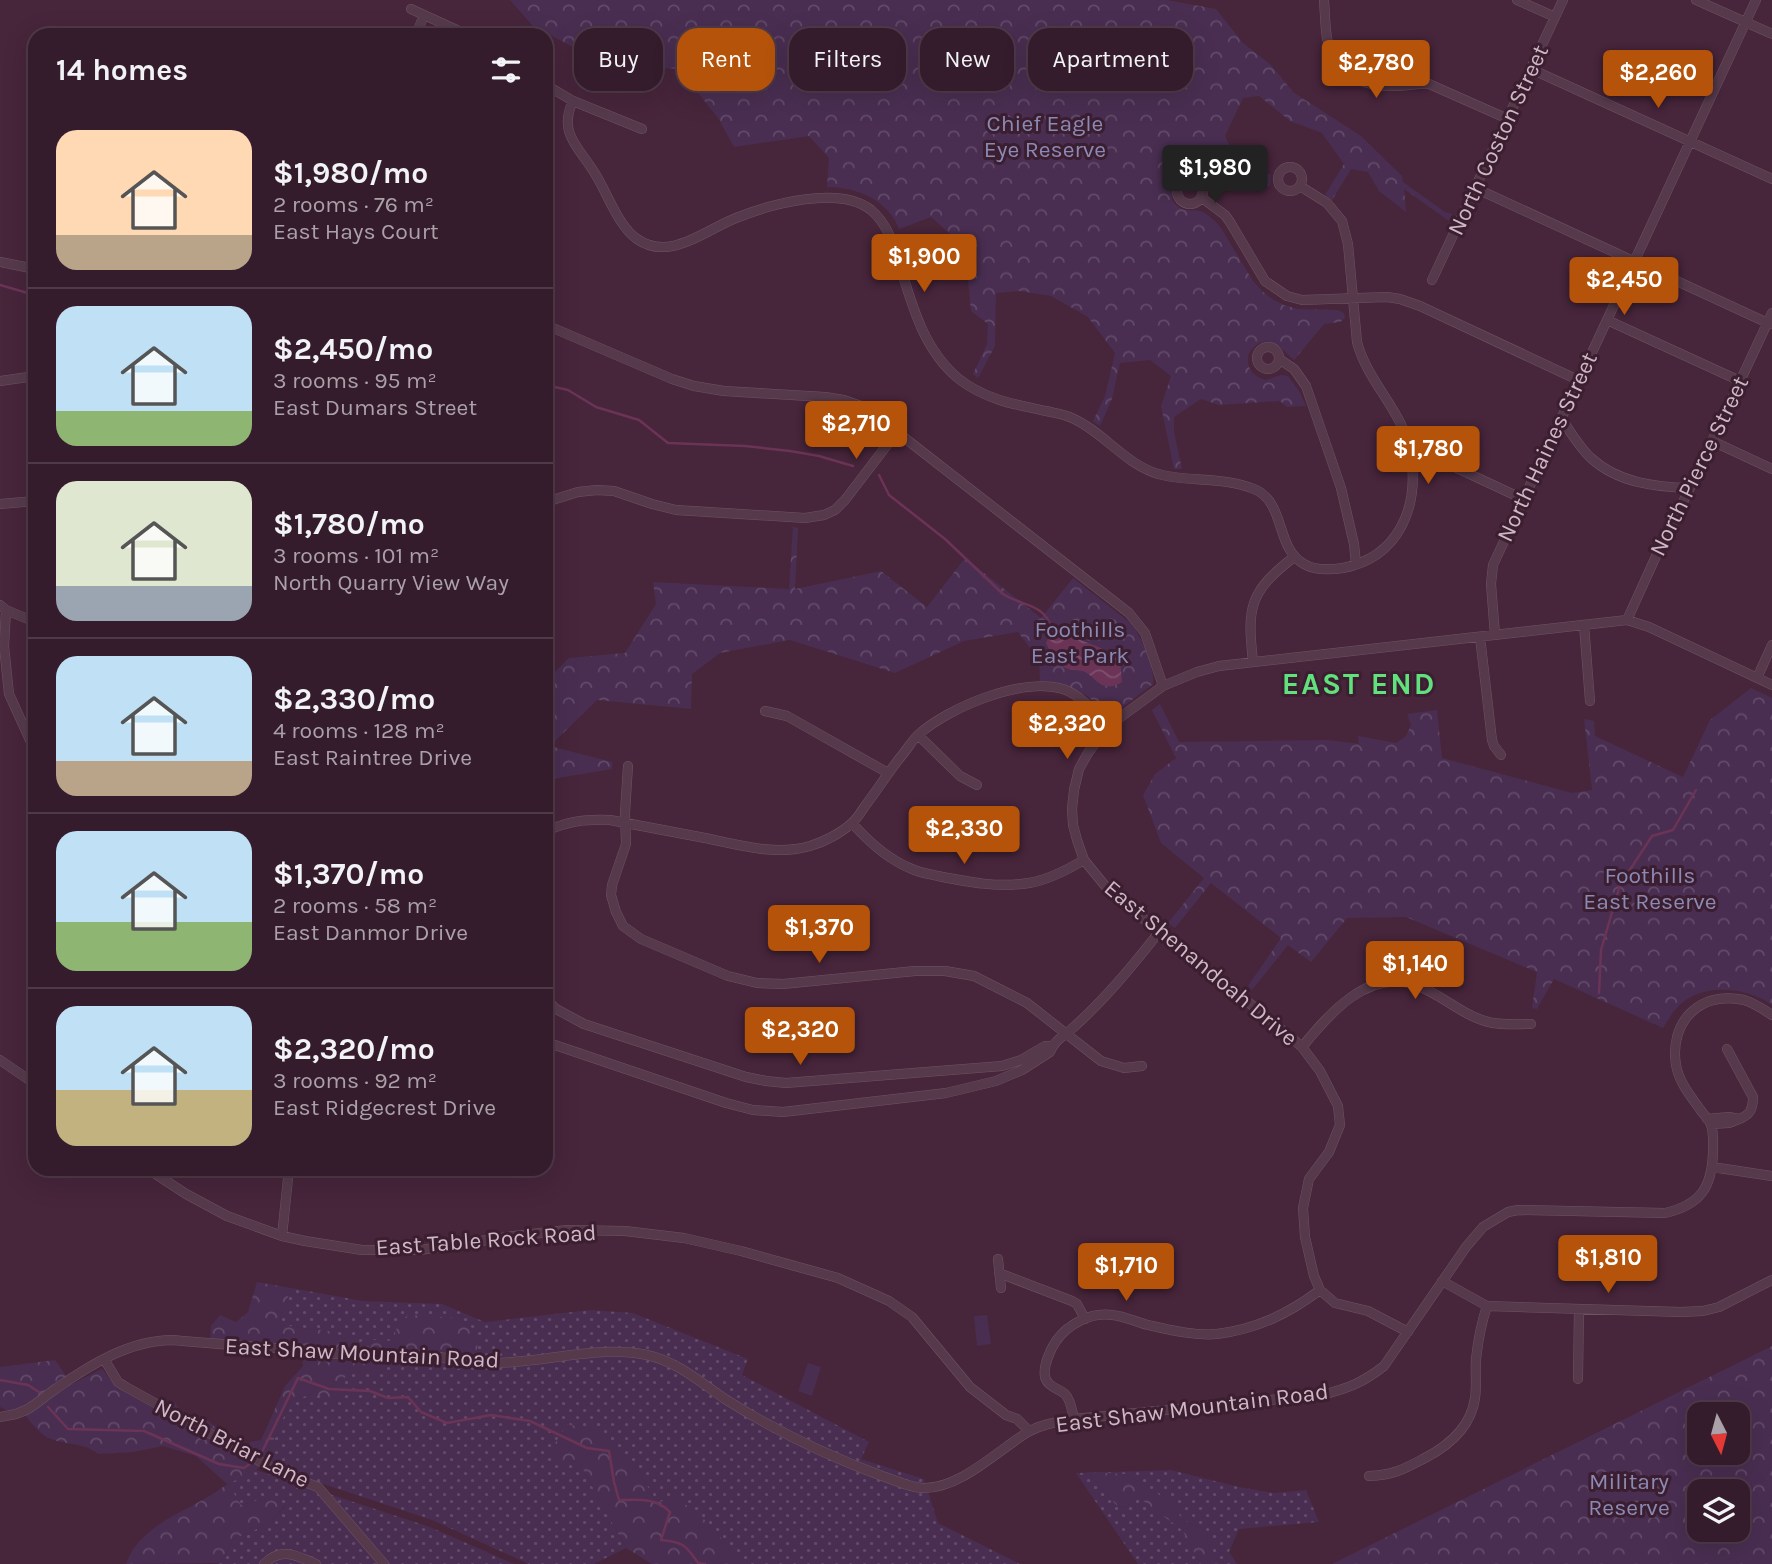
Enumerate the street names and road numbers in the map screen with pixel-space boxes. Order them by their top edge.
street label: North Coston Street [1442,40,1554,240]
street label: North Haines Street [1491,348,1603,546]
street label: North Pierce Street [1644,371,1754,560]
street label: East Shenandoah Drive [1099,874,1303,1052]
street label: East Table Rock Road [375,1219,597,1261]
street label: East Shaw Mountain Road [224,1332,500,1374]
street label: East Shaw Mountain Road [1054,1378,1330,1438]
street label: North Briar Lane [150,1392,314,1494]

